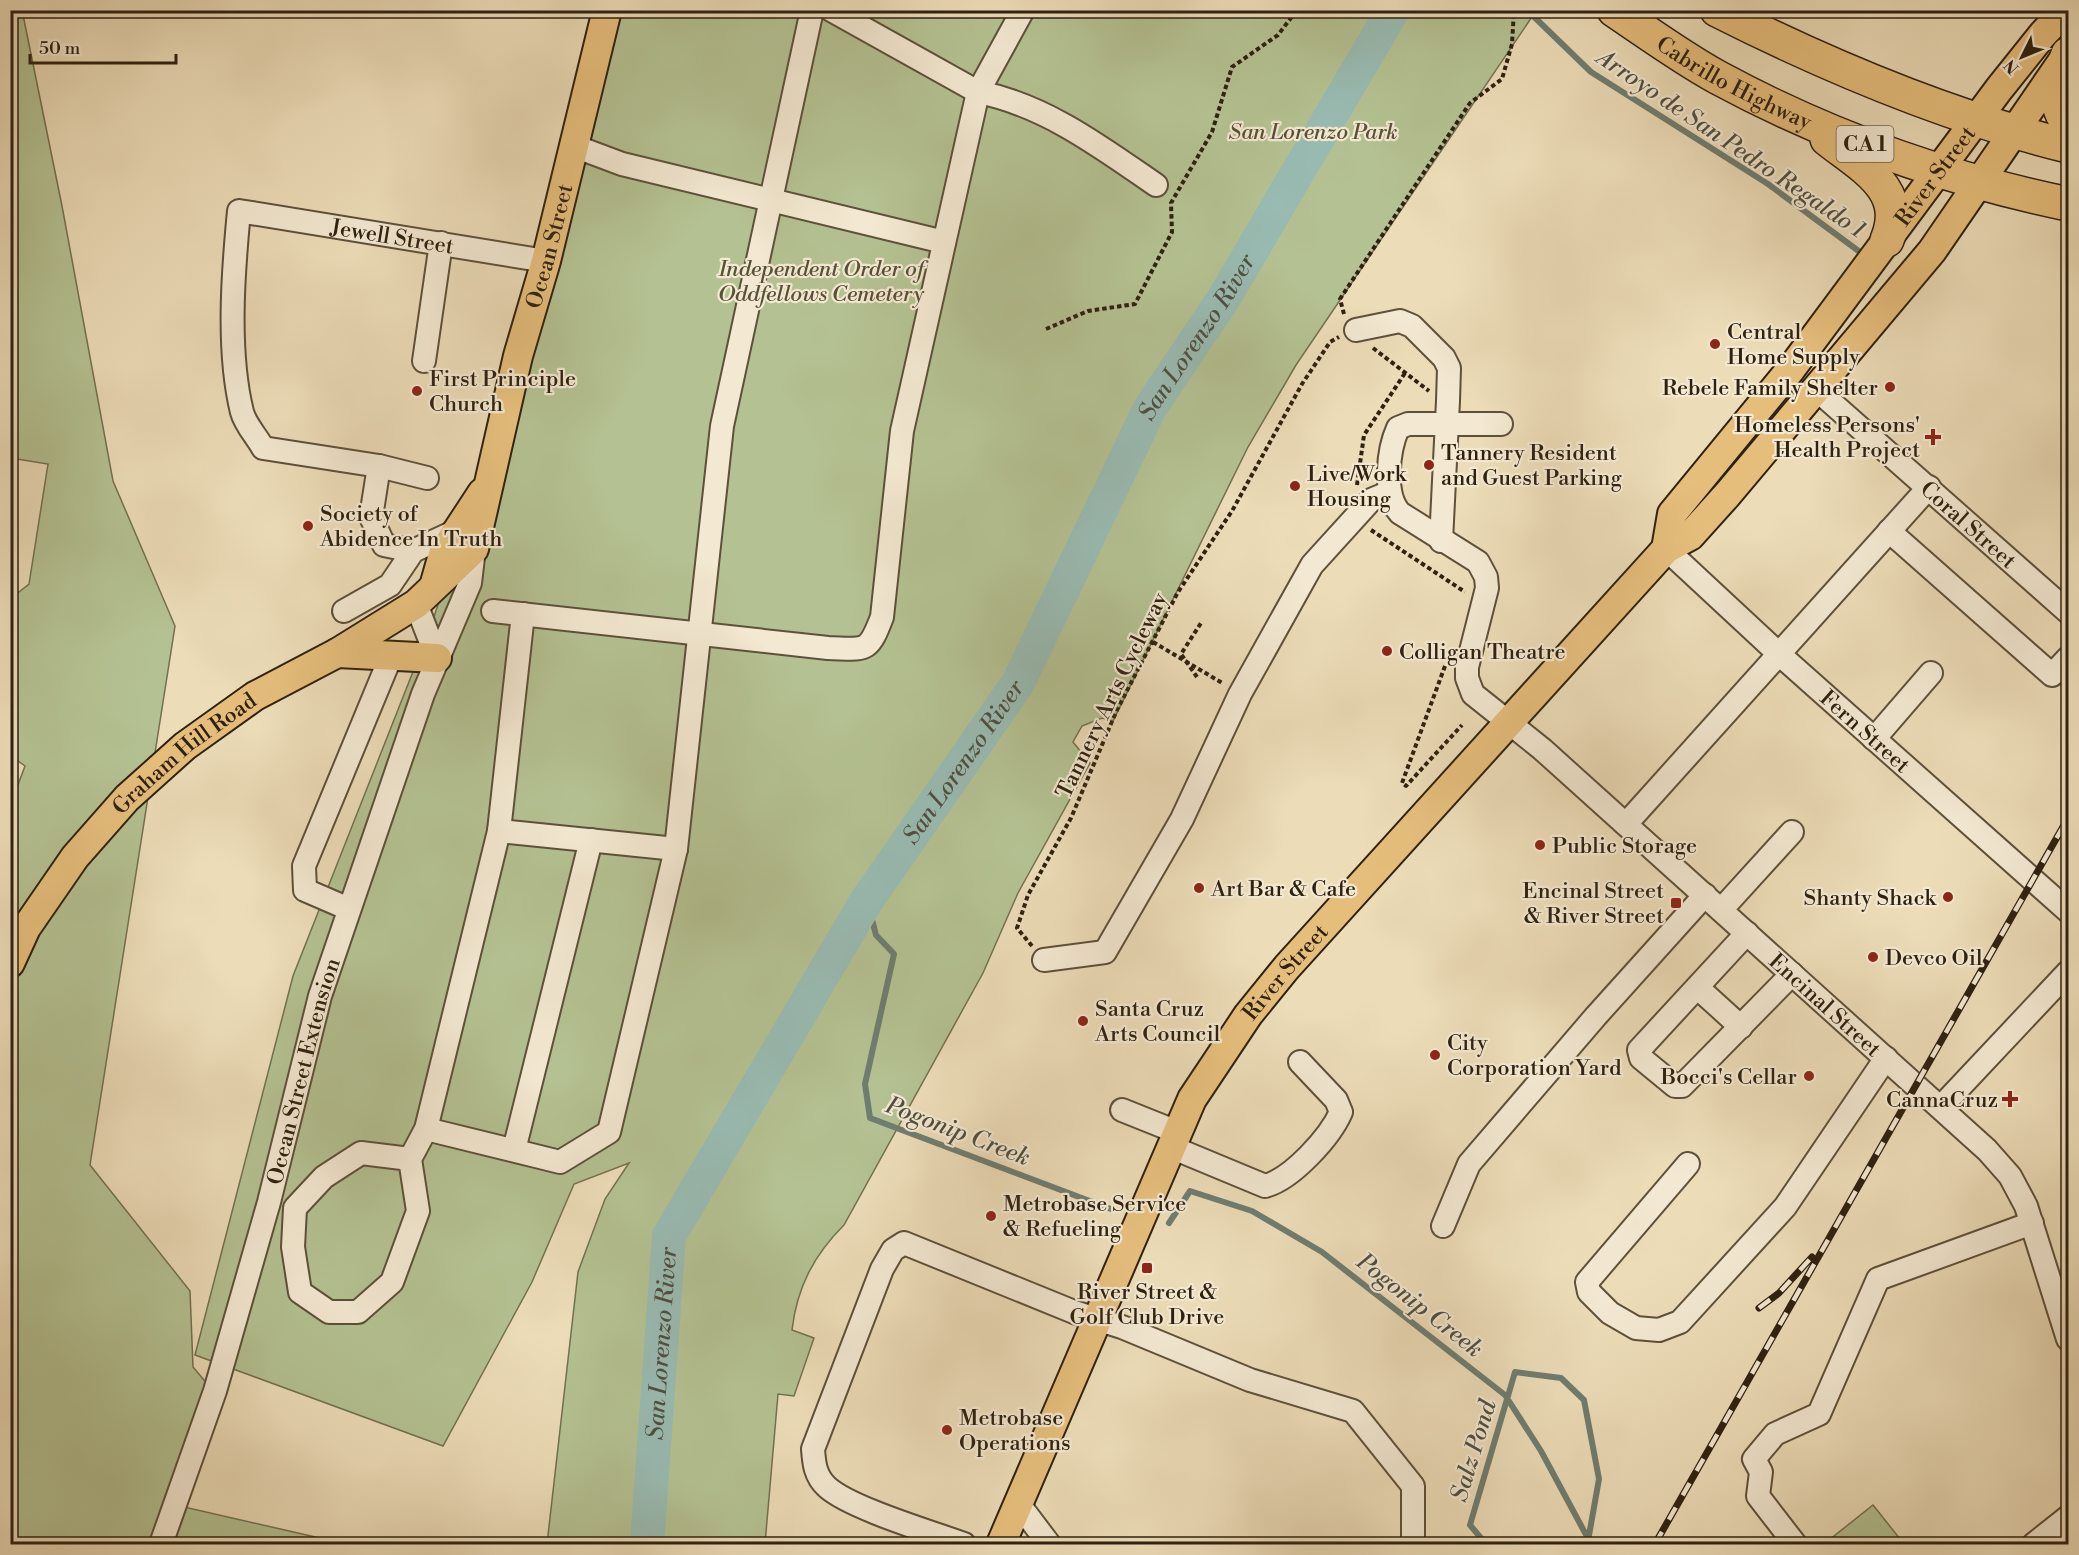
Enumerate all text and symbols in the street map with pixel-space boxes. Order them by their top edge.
scale bar [30,27,176,65]
north arrow [1992,27,2052,87]
street label: Cabrillo Highway [1651,31,1816,136]
text: 50 m [39,37,81,60]
water label: Arroyo de San Pedro Regaldo 1 [1588,41,1870,245]
text: N [2000,55,2023,78]
park label: San Lorenzo Park [1228,119,1398,146]
street label: River Street [1890,121,1982,232]
road number: CA 1 [1836,126,1894,162]
street label: Ocean Street [521,181,579,312]
street label: Jewell Street [328,214,456,261]
water label: San Lorenzo River [1132,248,1263,426]
park label: Independent Order of Oddfellows Cemetery [717,256,929,308]
place label: Central Home Supply [1727,319,1860,371]
marker: Central Home Supply [1708,337,1722,351]
place label: First Principle Church [429,366,576,418]
place label: Rebele Family Shelter [1662,375,1878,402]
marker: Rebele Family Shelter [1883,380,1897,394]
marker: First Principle Church [410,384,424,398]
place label: Homeless Persons' Health Project [1734,412,1920,464]
marker: Homeless Persons' Health Project [1924,428,1942,446]
place label: Tannery Resident and Guest Parking [1441,440,1622,492]
marker: Tannery Resident and Guest Parking [1422,458,1436,472]
place label: Live/Work Housing [1307,461,1408,513]
street label: Coral Street [1914,476,2021,575]
marker: Live/Work Housing [1288,479,1302,493]
place label: Society of Abidence In Truth [319,501,502,553]
marker: Society of Abidence In Truth [301,519,315,533]
street label: Tannery Arts Cycleway [1051,588,1174,803]
place label: Colligan Theatre [1399,639,1566,666]
marker: Colligan Theatre [1380,644,1394,658]
water label: San Lorenzo River [896,674,1032,850]
street label: Fern Street [1814,685,1915,779]
street label: Graham Hill Road [107,687,262,820]
place label: Public Storage [1552,833,1697,860]
marker: Public Storage [1533,838,1547,852]
place label: Art Bar & Cafe [1210,876,1356,903]
place label: Encinal Street & River Street [1522,878,1664,930]
marker: Art Bar & Cafe [1192,881,1206,895]
place label: Shanty Shack [1804,885,1938,912]
marker: Shanty Shack [1941,890,1955,904]
marker: Encinal Street & River Street [1669,896,1683,910]
street label: River Street [1237,919,1335,1026]
place label: Devco Oil [1885,945,1983,972]
street label: Encinal Street [1763,948,1886,1063]
marker: Devco Oil [1866,950,1880,964]
street label: Ocean Street Extension [262,955,347,1188]
place label: Santa Cruz Arts Council [1094,996,1221,1048]
marker: Santa Cruz Arts Council [1076,1014,1090,1028]
place label: City Corporation Yard [1447,1030,1622,1082]
marker: City Corporation Yard [1428,1048,1442,1062]
place label: Bocci's Cellar [1660,1064,1797,1091]
marker: Bocci's Cellar [1802,1069,1816,1083]
place label: CannaCruz [1886,1087,1998,1114]
water label: Pogonip Creek [880,1090,1034,1173]
marker: CannaCruz [2003,1092,2017,1106]
place label: Metrobase Service & Refueling [1003,1191,1186,1243]
marker: Metrobase Service & Refueling [984,1209,998,1223]
water label: San Lorenzo River [640,1245,684,1441]
water label: Pogonip Creek [1349,1247,1489,1364]
marker: River Street & Golf Club Drive [1140,1261,1154,1275]
place label: River Street & Golf Club Drive [1070,1279,1224,1331]
water label: Salz Pond [1444,1396,1504,1506]
place label: Metrobase Operations [959,1405,1071,1457]
marker: Metrobase Operations [940,1423,954,1437]

